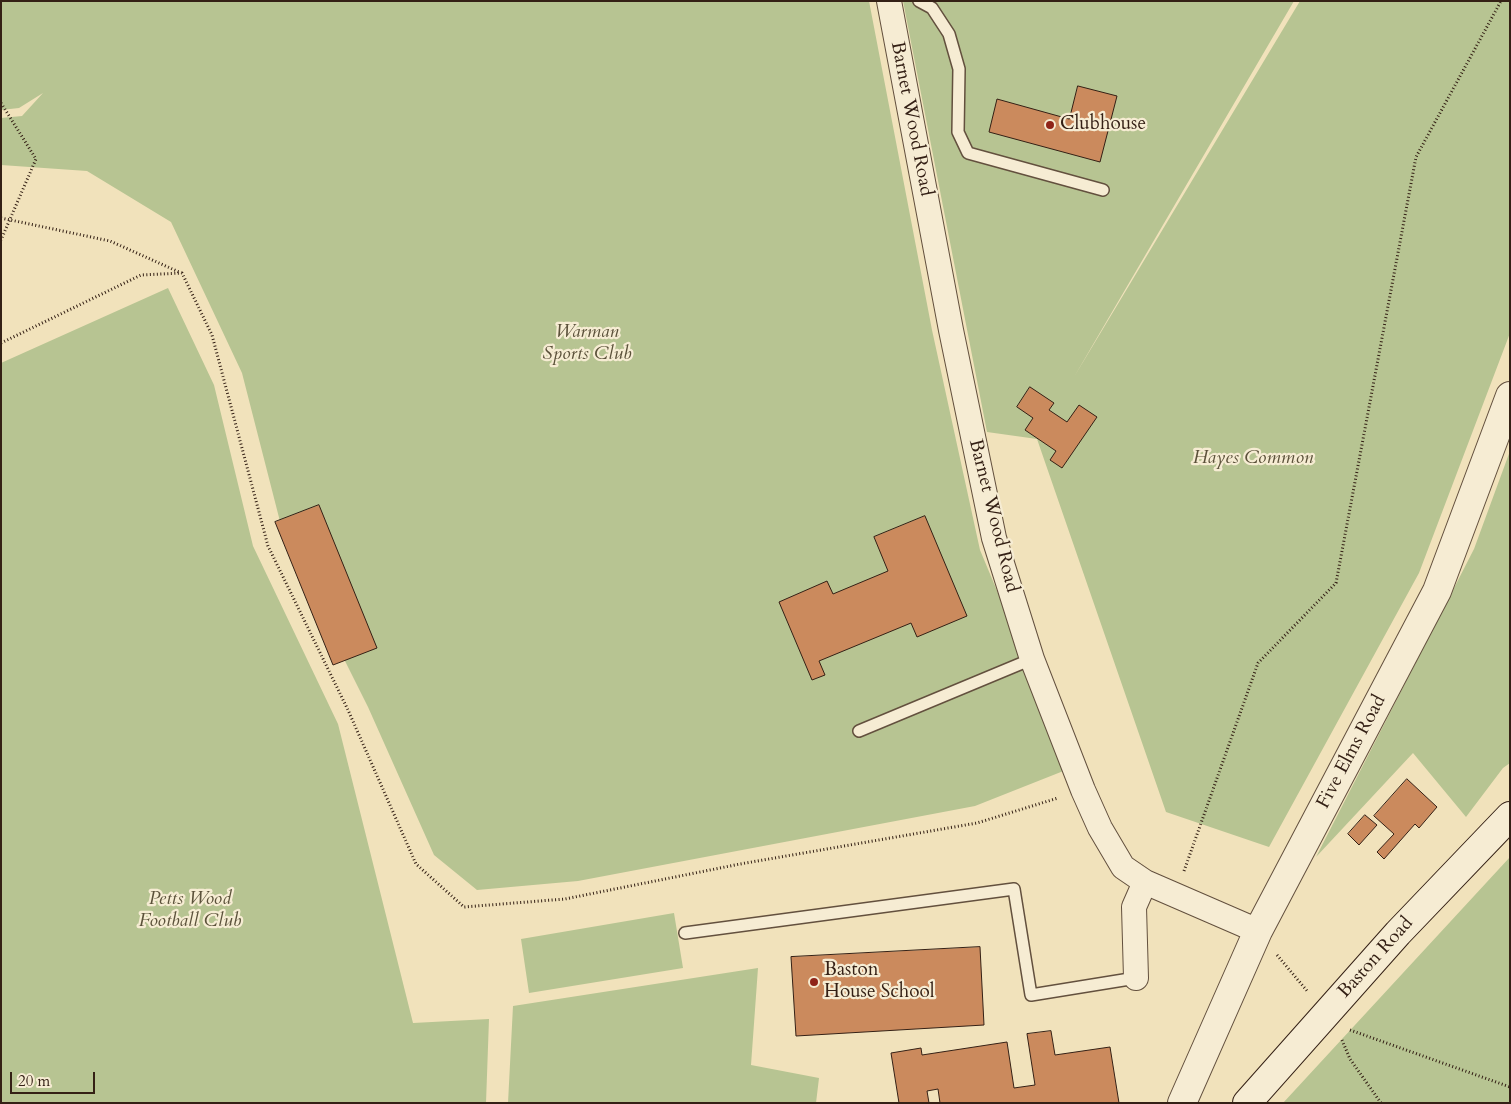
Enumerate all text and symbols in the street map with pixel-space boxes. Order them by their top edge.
street label: Barnet Wood Road [885,40,937,198]
place label: Clubhouse [1060,114,1146,136]
marker: Clubhouse [1044,119,1056,131]
park label: Warman Sports Club [542,322,632,366]
street label: Barnet Wood Road [963,437,1023,595]
park label: Hayes Common [1193,448,1313,470]
street label: Five Elms Road [1313,691,1391,813]
park label: Petts Wood Football Club [139,889,241,933]
street label: Baston Road [1334,913,1418,1003]
place label: Baston House School [824,960,935,1004]
marker: Baston House School [808,976,820,988]
scale bar [12,1062,98,1094]
text: 20 m [18,1071,50,1091]

